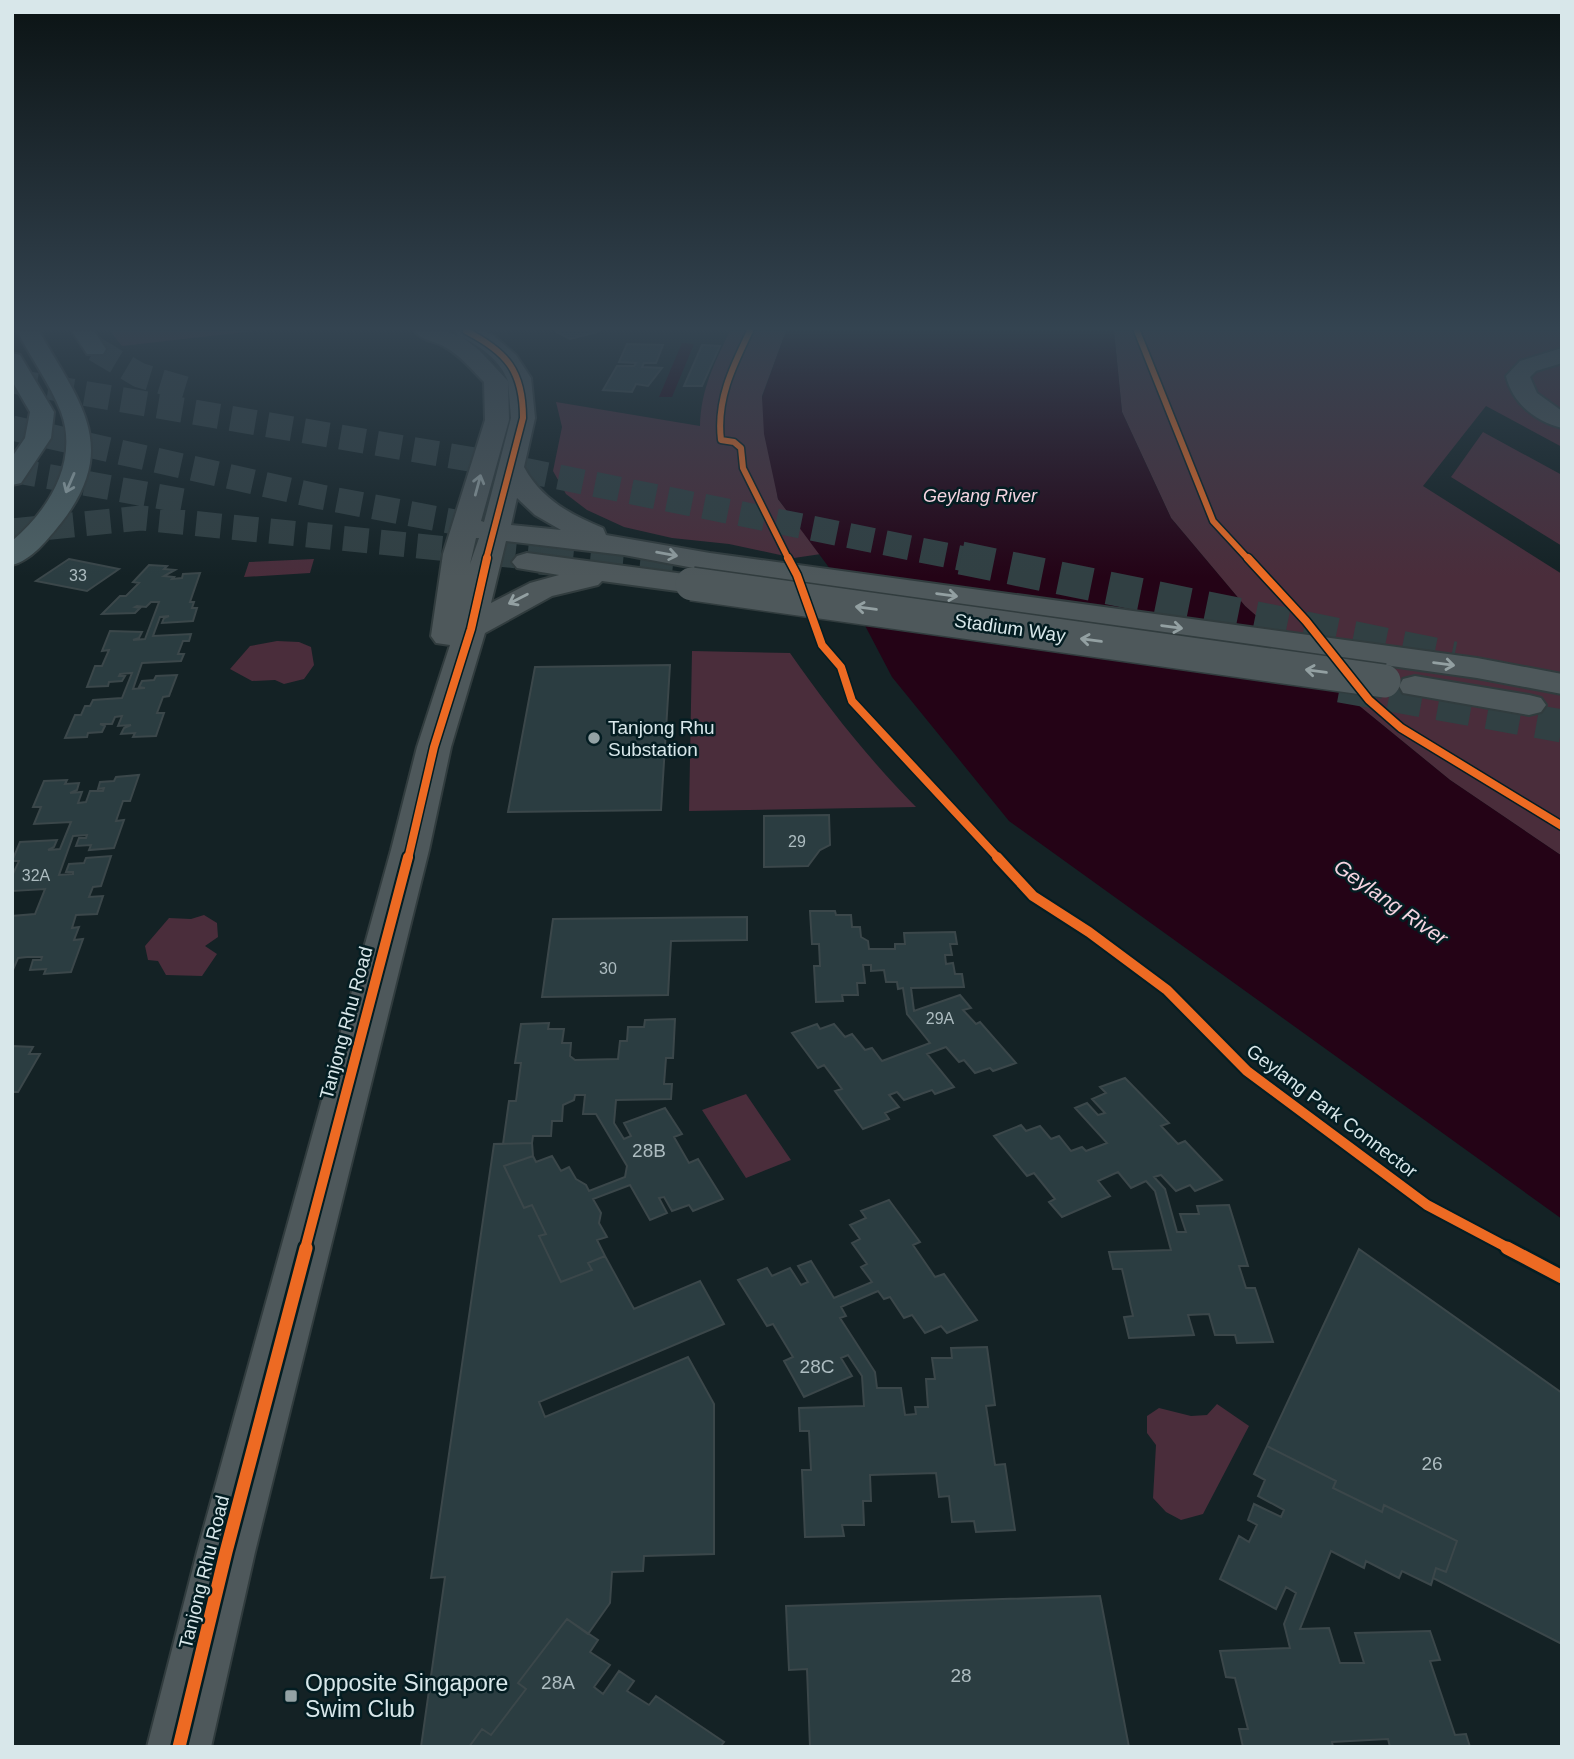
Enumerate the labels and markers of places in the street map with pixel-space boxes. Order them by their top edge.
place label: Tanjong Rhu Substation [608,717,715,760]
marker: Tanjong Rhu Substation [586,730,602,746]
place label: Opposite Singapore Swim Club [305,1670,508,1722]
marker: Opposite Singapore Swim Club [283,1688,299,1704]

